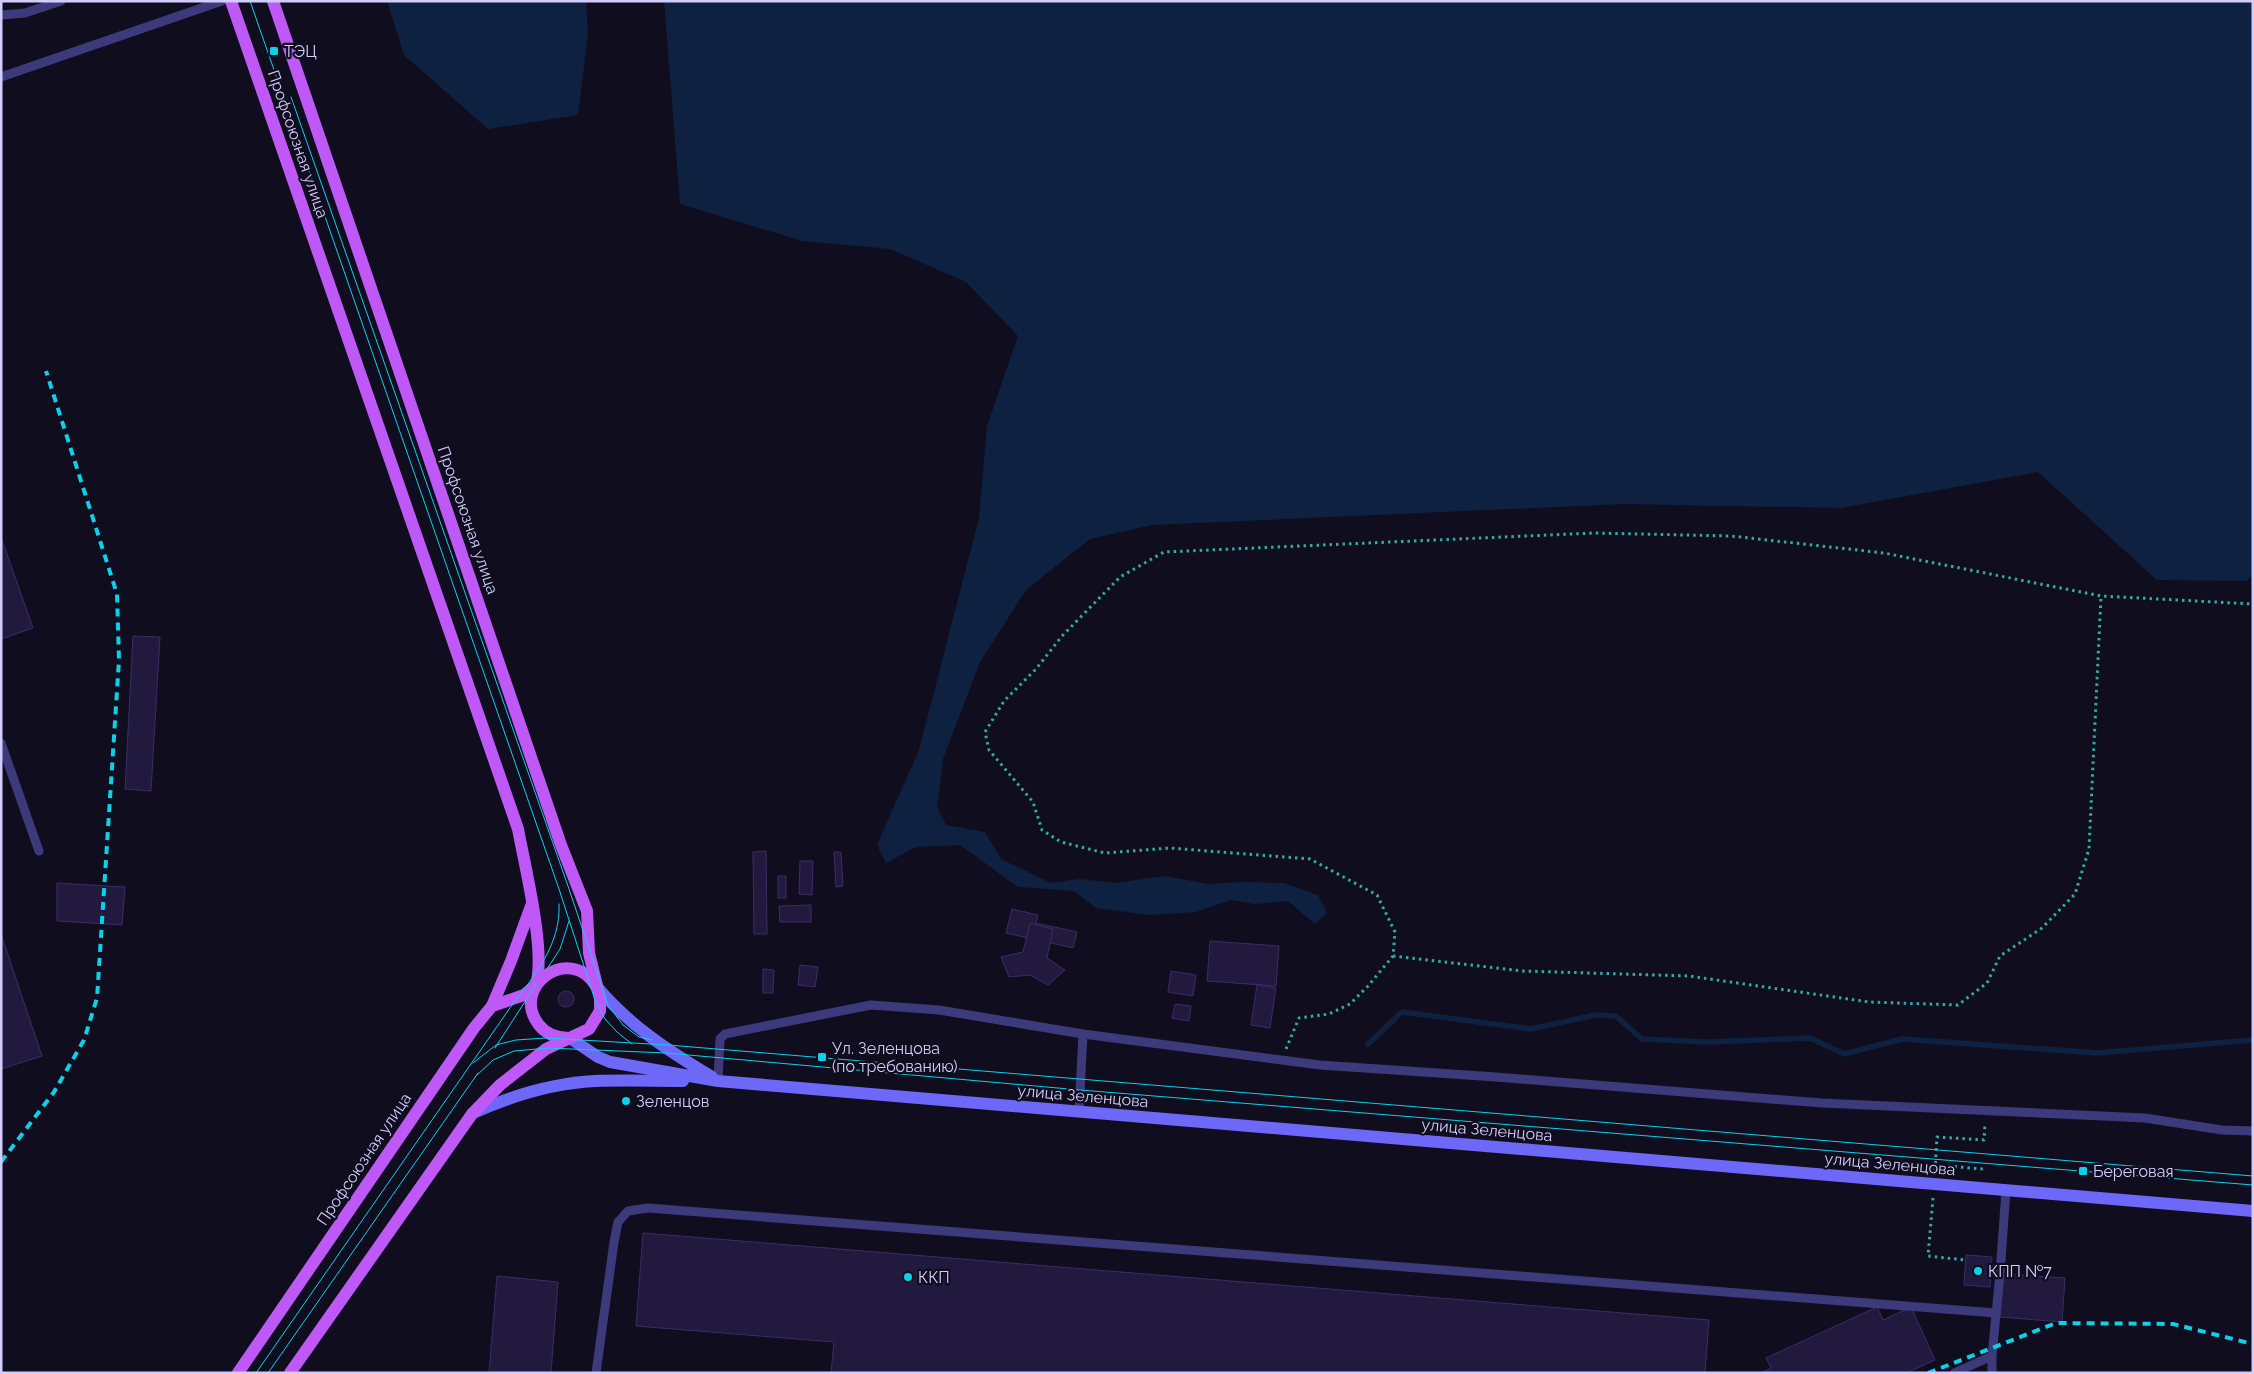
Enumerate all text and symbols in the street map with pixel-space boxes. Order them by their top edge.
place label: ТЭЦ [284,42,317,61]
marker: ТЭЦ [268,45,280,57]
street label: Профсоюзная улица [264,68,332,220]
street label: Профсоюзная улица [434,444,502,596]
place label: Ул. Зеленцова (по требованию) [832,1039,958,1076]
marker: Ул. Зеленцова (по требованию) [816,1051,828,1063]
street label: улица Зеленцова [1017,1081,1149,1111]
street label: Профсоюзная улица [313,1089,415,1229]
place label: Зеленцов [636,1092,709,1111]
marker: Зеленцов [620,1095,632,1107]
street label: улица Зеленцова [1421,1115,1553,1145]
street label: улица Зеленцова [1824,1149,1956,1179]
place label: Береговая [2093,1162,2174,1181]
marker: Береговая [2077,1165,2089,1177]
place label: КПП №7 [1988,1262,2052,1281]
marker: КПП №7 [1972,1265,1984,1277]
place label: ККП [918,1268,950,1287]
marker: ККП [902,1271,914,1283]

